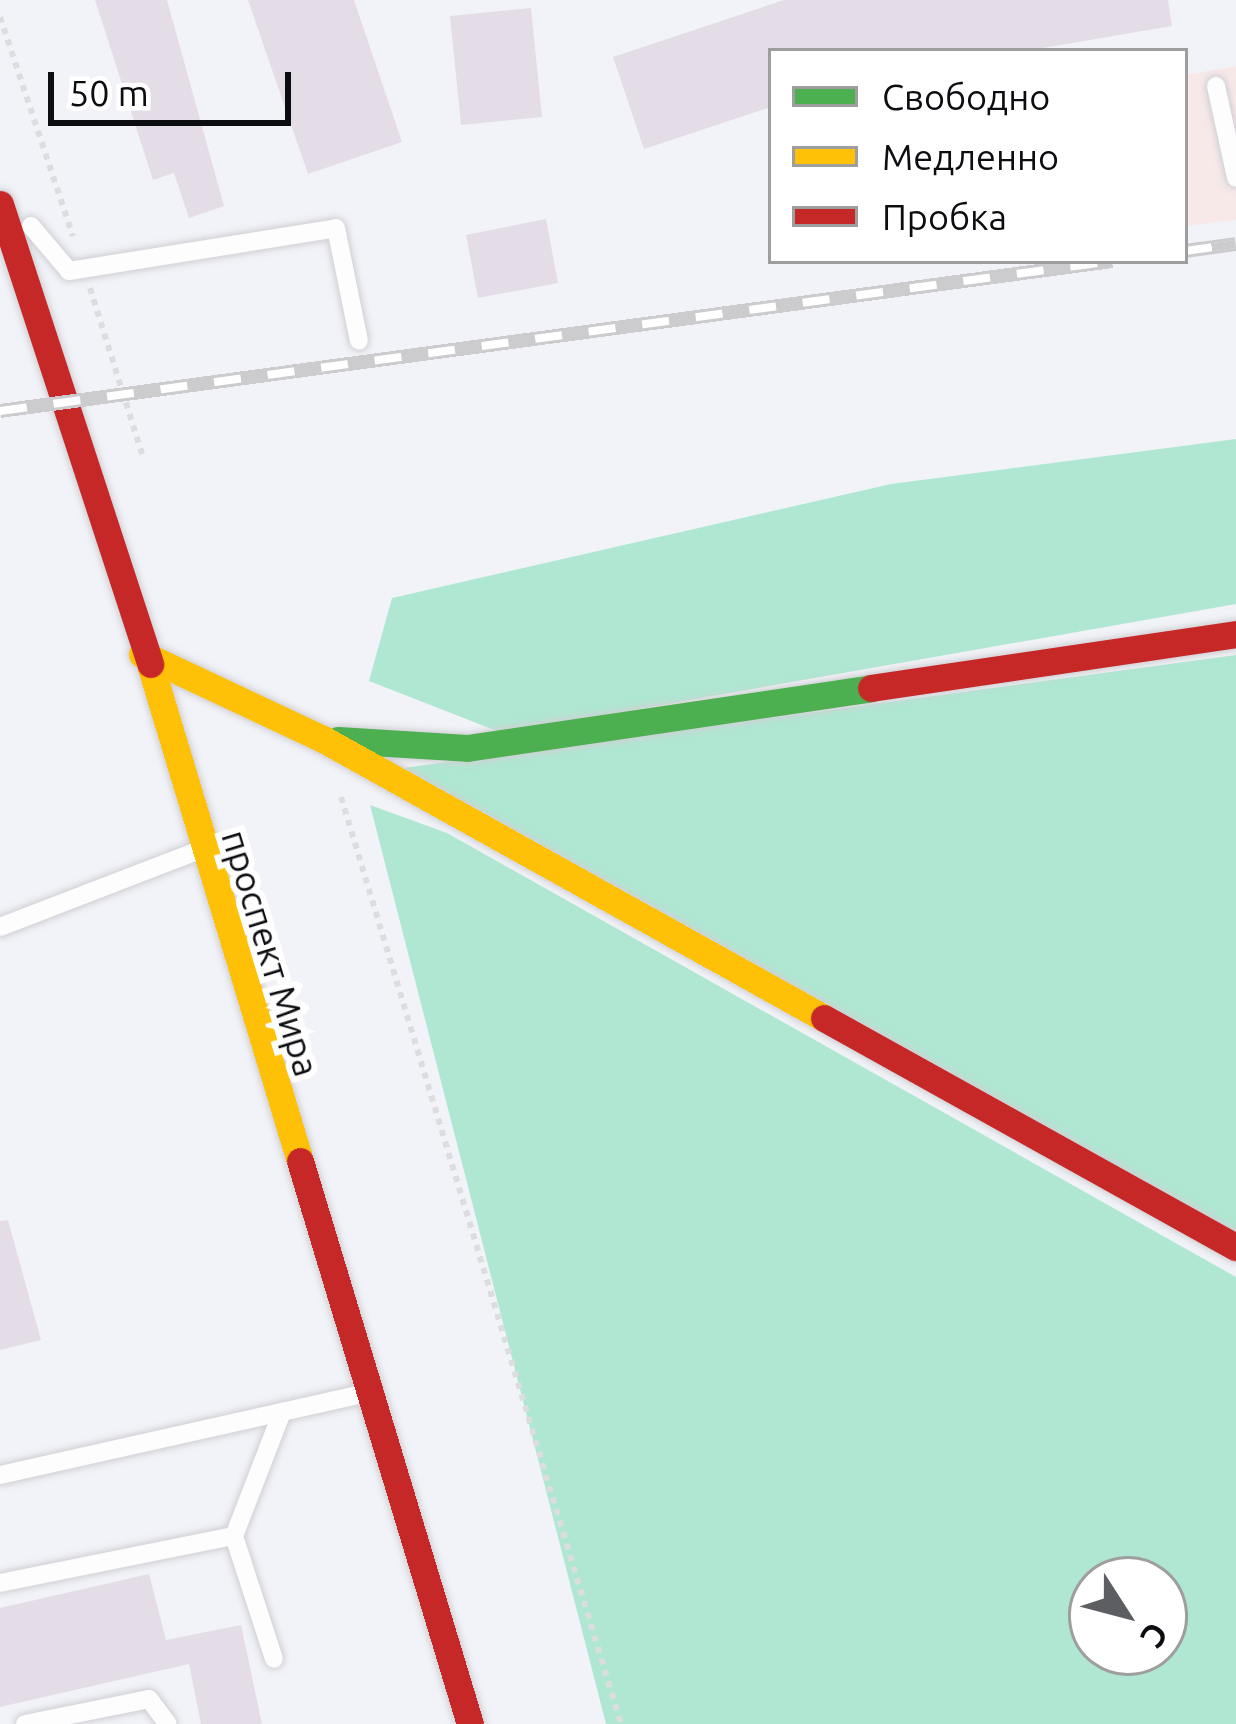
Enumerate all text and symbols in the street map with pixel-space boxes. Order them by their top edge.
scale bar [54,48,297,122]
legend [768,48,1188,264]
text: 50 m [69,72,149,113]
text: Свободно [882,76,1050,117]
text: Медленно [882,136,1059,177]
text: Пробка [882,196,1007,237]
street label: проспект Мира [213,825,329,1081]
north arrow [1068,1556,1188,1676]
text: С [1134,1616,1176,1655]

